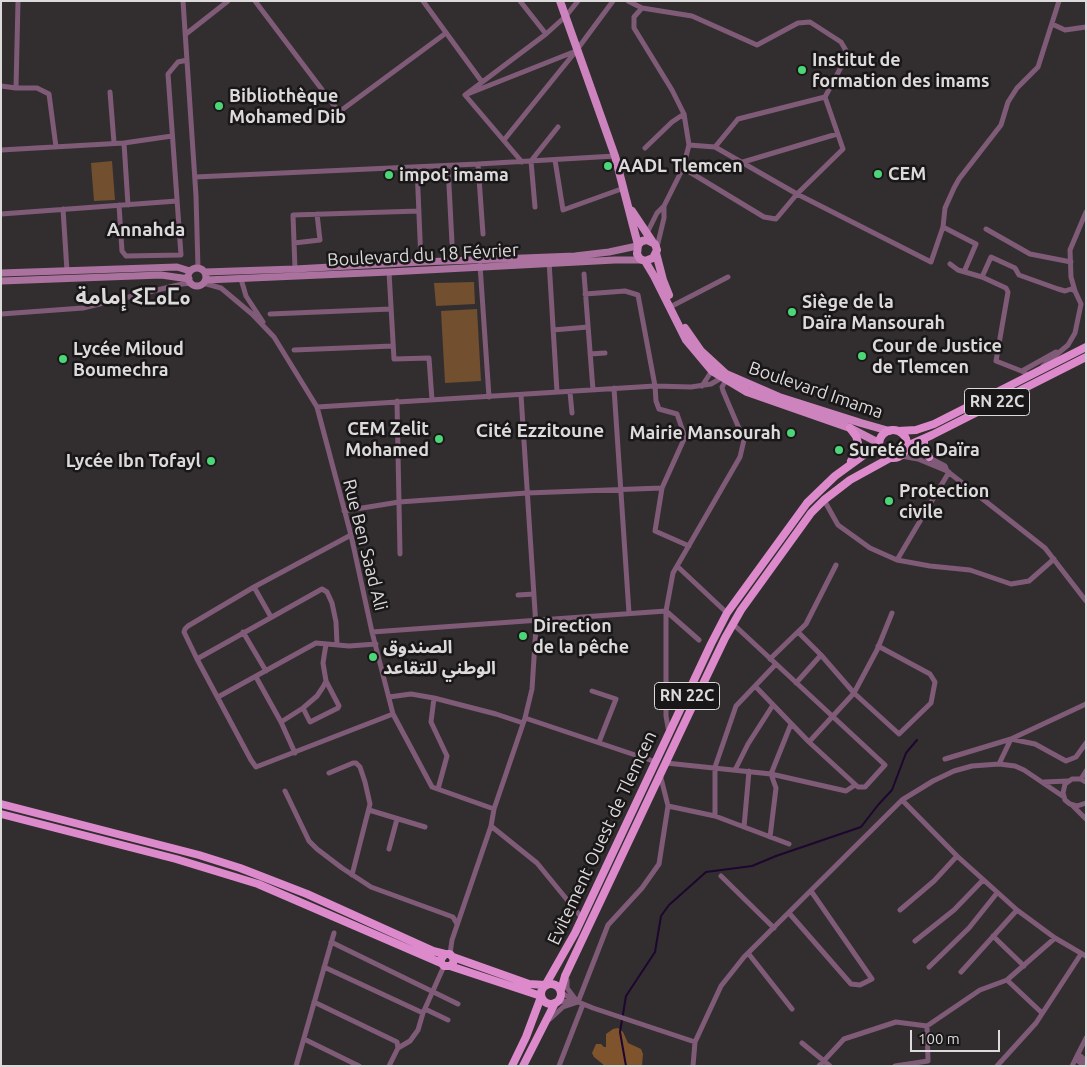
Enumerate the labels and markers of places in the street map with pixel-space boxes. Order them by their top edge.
place label: Institut de formation des imams [812,49,989,92]
marker: Institut de formation des imams [796,64,808,76]
place label: Bibliothèque Mohamed Dib [229,85,346,128]
marker: Bibliothèque Mohamed Dib [213,100,225,112]
place label: AADL Tlemcen [618,155,743,177]
marker: AADL Tlemcen [602,160,614,172]
place label: CEM [888,163,926,185]
place label: impot imama [399,164,509,186]
marker: CEM [872,168,884,180]
marker: impot imama [383,169,395,181]
place label: Siège de la Daïra Mansourah [802,291,945,334]
marker: Siège de la Daïra Mansourah [786,306,798,318]
place label: Cour de Justice de Tlemcen [872,335,1002,378]
place label: Lycée Miloud Boumechra [73,338,184,380]
marker: Cour de Justice de Tlemcen [856,350,868,362]
marker: Lycée Miloud Boumechra [57,353,69,365]
place label: CEM Zelit Mohamed [345,418,429,460]
place label: Mairie Mansourah [629,422,781,444]
marker: Mairie Mansourah [785,427,797,439]
marker: CEM Zelit Mohamed [433,433,445,445]
place label: Sureté de Daïra [849,439,980,461]
marker: Sureté de Daïra [833,444,845,456]
place label: Lycée Ibn Tofayl [66,450,201,472]
marker: Lycée Ibn Tofayl [205,455,217,467]
place label: Protection civile [899,480,989,522]
marker: Protection civile [883,495,895,507]
place label: Direction de la pêche [533,615,629,658]
marker: Direction de la pêche [517,630,529,642]
place label: الصندوق الوطني للتقاعد [383,636,496,679]
marker: الصندوق الوطني للتقاعد [367,651,379,663]

